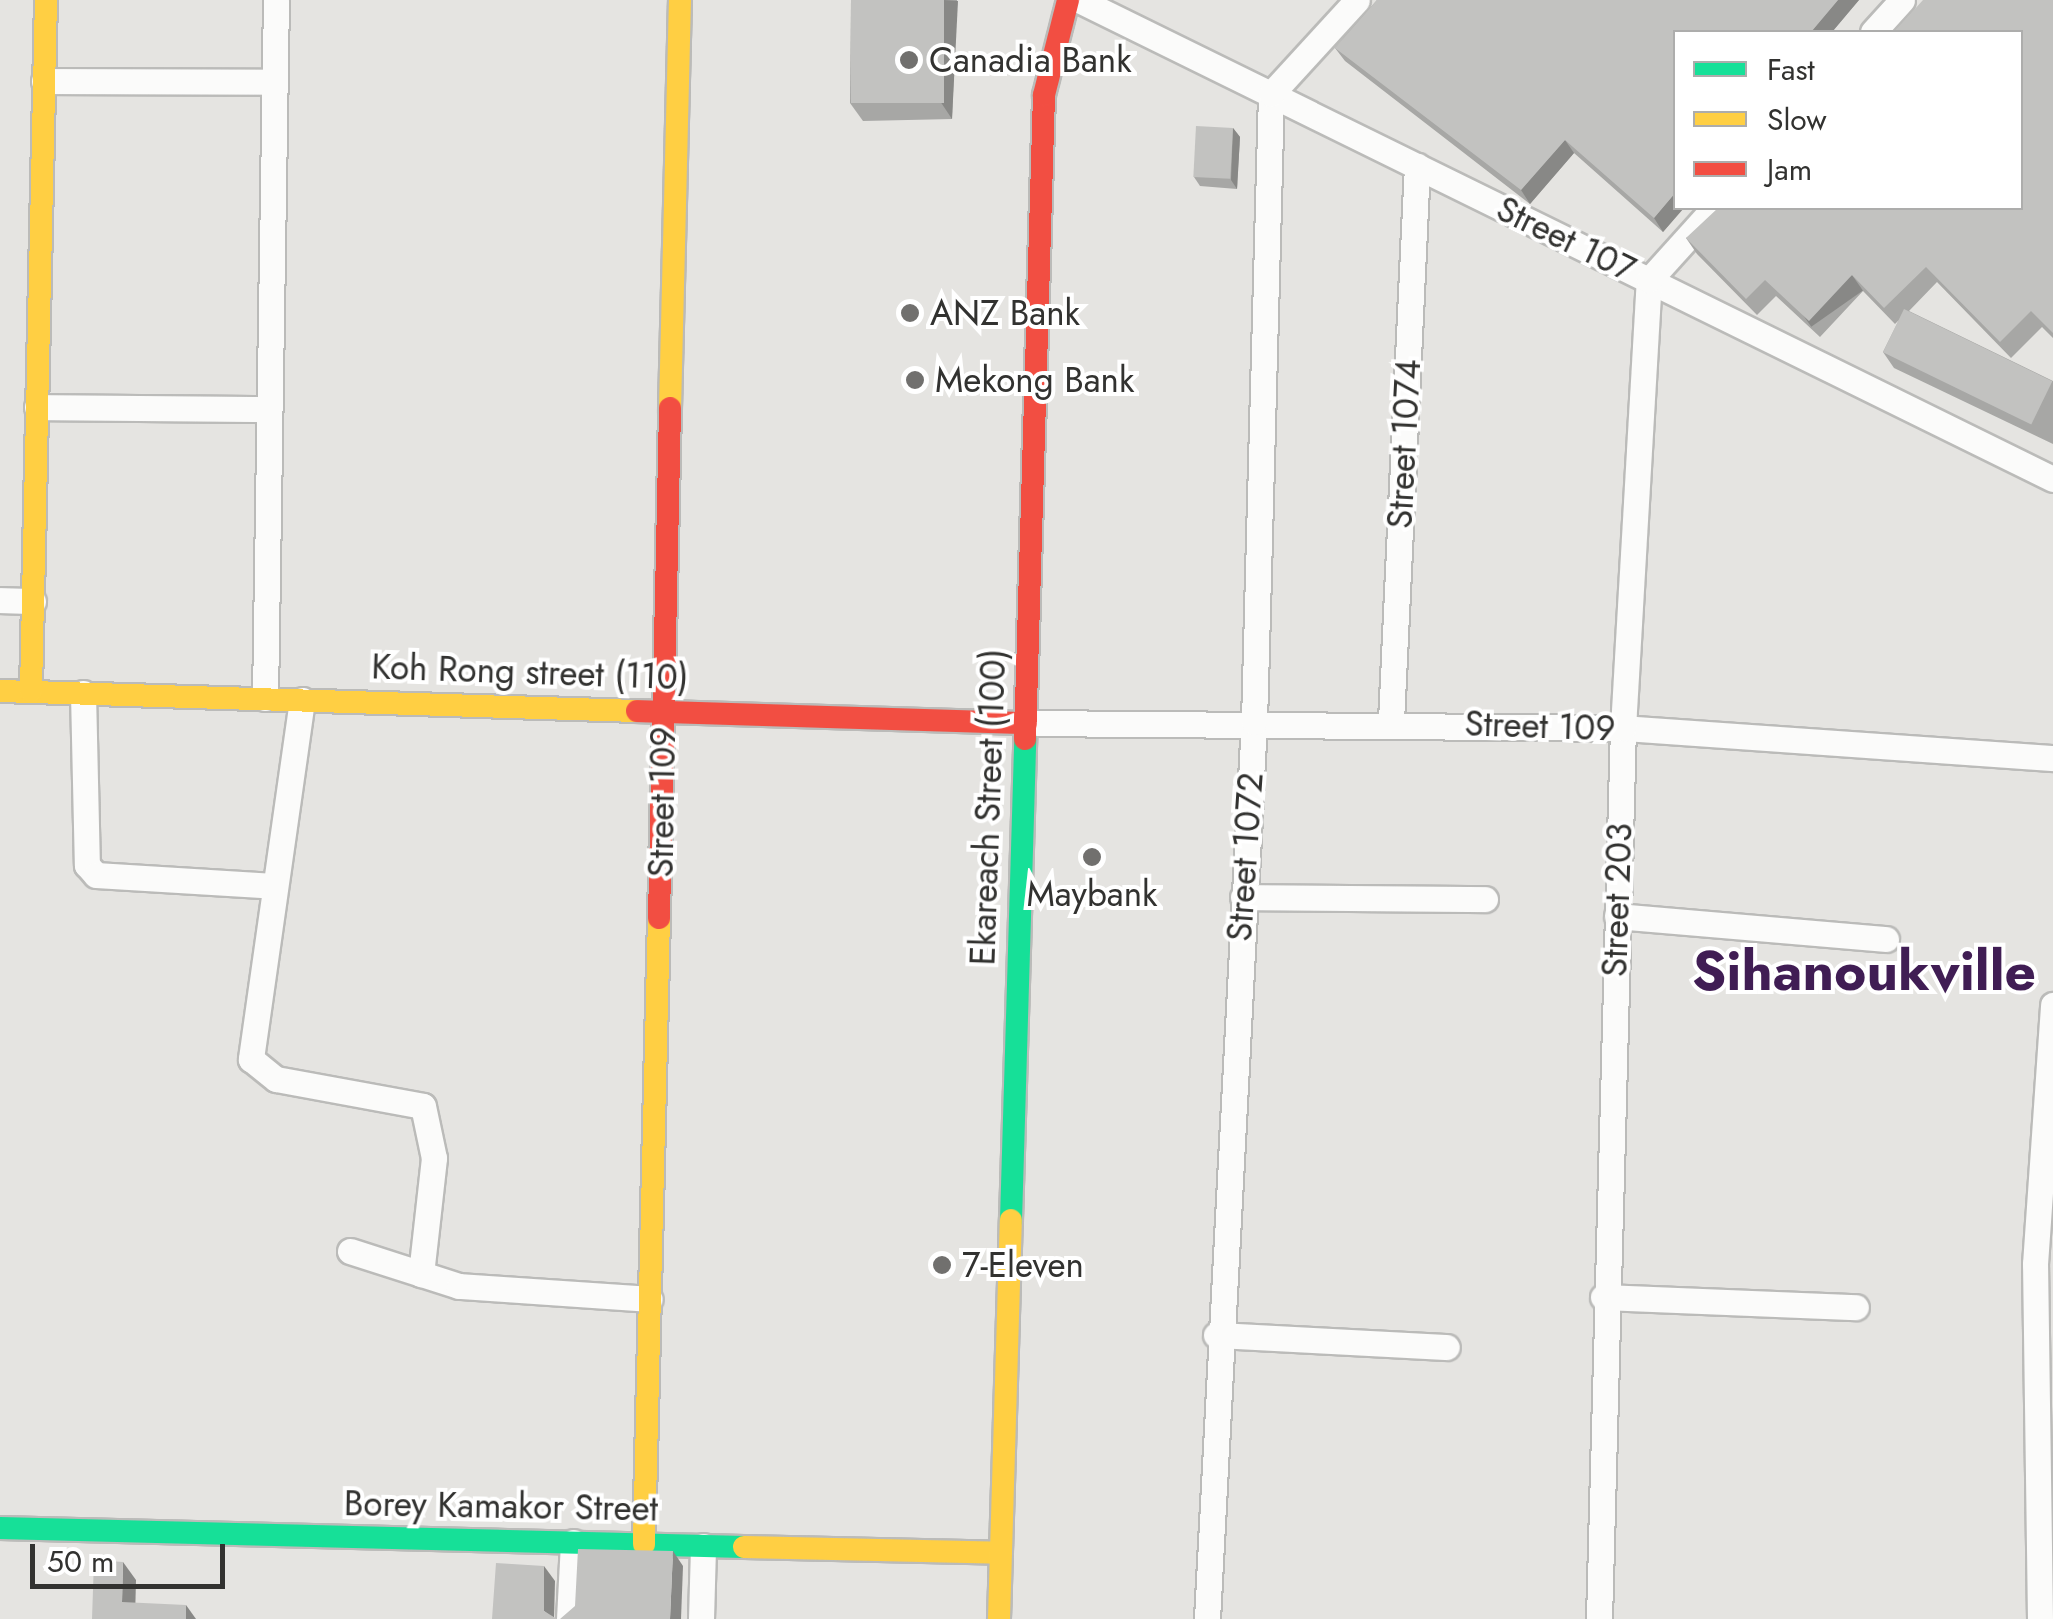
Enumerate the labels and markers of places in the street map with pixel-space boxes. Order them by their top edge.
place label: Canadia Bank [929,39,1132,81]
marker: Canadia Bank [898,49,920,71]
place label: ANZ Bank [930,292,1080,334]
marker: ANZ Bank [899,302,921,324]
place label: Mekong Bank [935,359,1134,401]
marker: Mekong Bank [904,369,926,391]
marker: Maybank [1081,846,1103,868]
place label: Maybank [1027,873,1157,915]
place label: 7-Eleven [962,1244,1084,1286]
marker: 7-Eleven [931,1254,953,1276]

